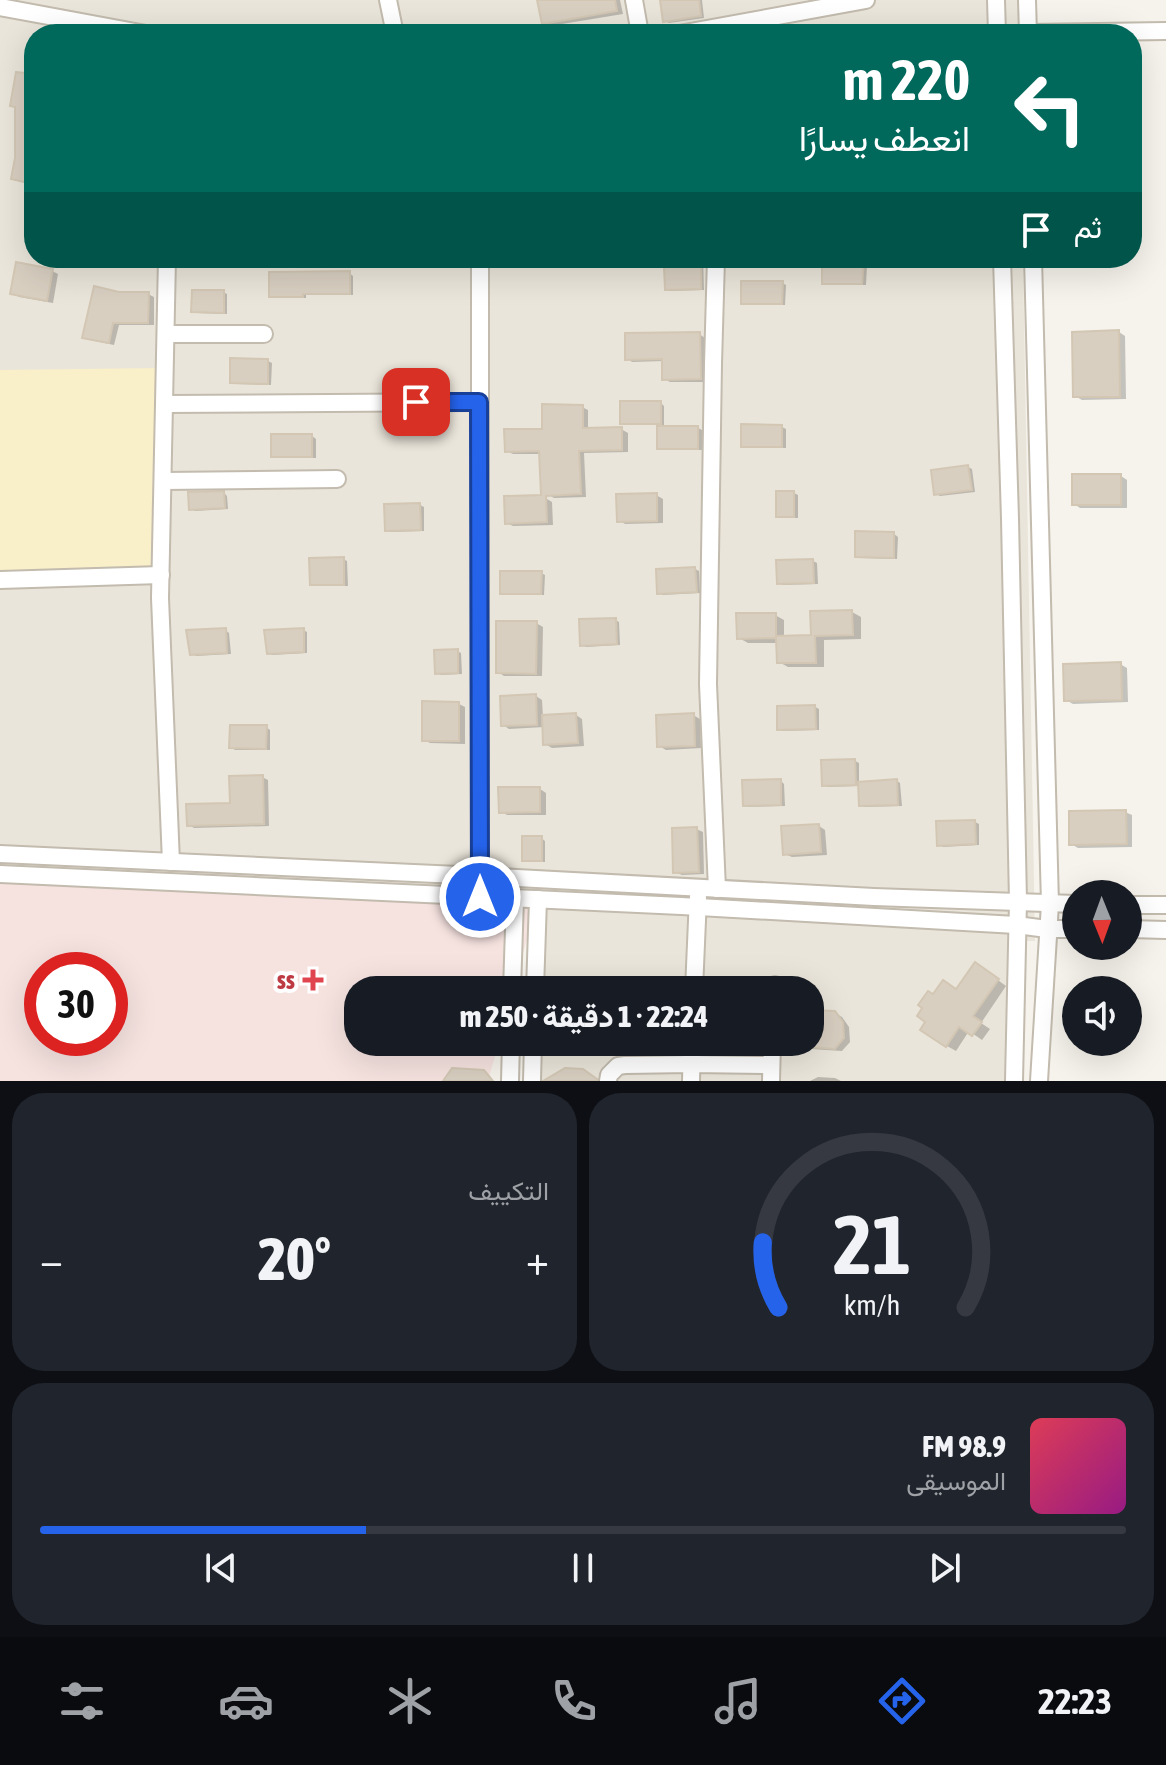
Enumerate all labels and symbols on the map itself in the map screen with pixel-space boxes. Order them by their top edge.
pin [382,368,450,436]
position arrow [438,855,522,939]
north arrow [1062,880,1142,960]
speed limit sign: 30 [24,952,128,1056]
place label: ss [277,965,295,995]
marker: ss [302,969,324,991]

